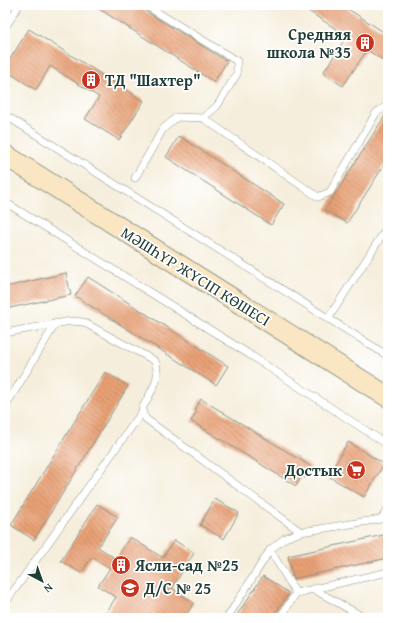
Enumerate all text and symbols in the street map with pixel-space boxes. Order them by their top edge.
place label: Средняя школа №35 [267,22,351,64]
building icon: Средняя школа №35 [354,32,376,54]
place label: ТД "Шахтер" [105,68,201,92]
building icon: ТД "Шахтер" [80,69,102,91]
street label: МӘШҺҮР ЖҮСІП КӨШЕСІ [117,220,275,332]
place label: Достык [284,458,343,482]
supermarket icon: Достык [345,459,367,481]
place label: Ясли-сад №25 [134,553,239,577]
building icon: Ясли-сад №25 [110,554,132,576]
north arrow [22,561,62,601]
place label: Д/С № 25 [143,576,211,600]
school or university icon: Д/С № 25 [119,577,141,599]
text: N [40,580,57,597]

